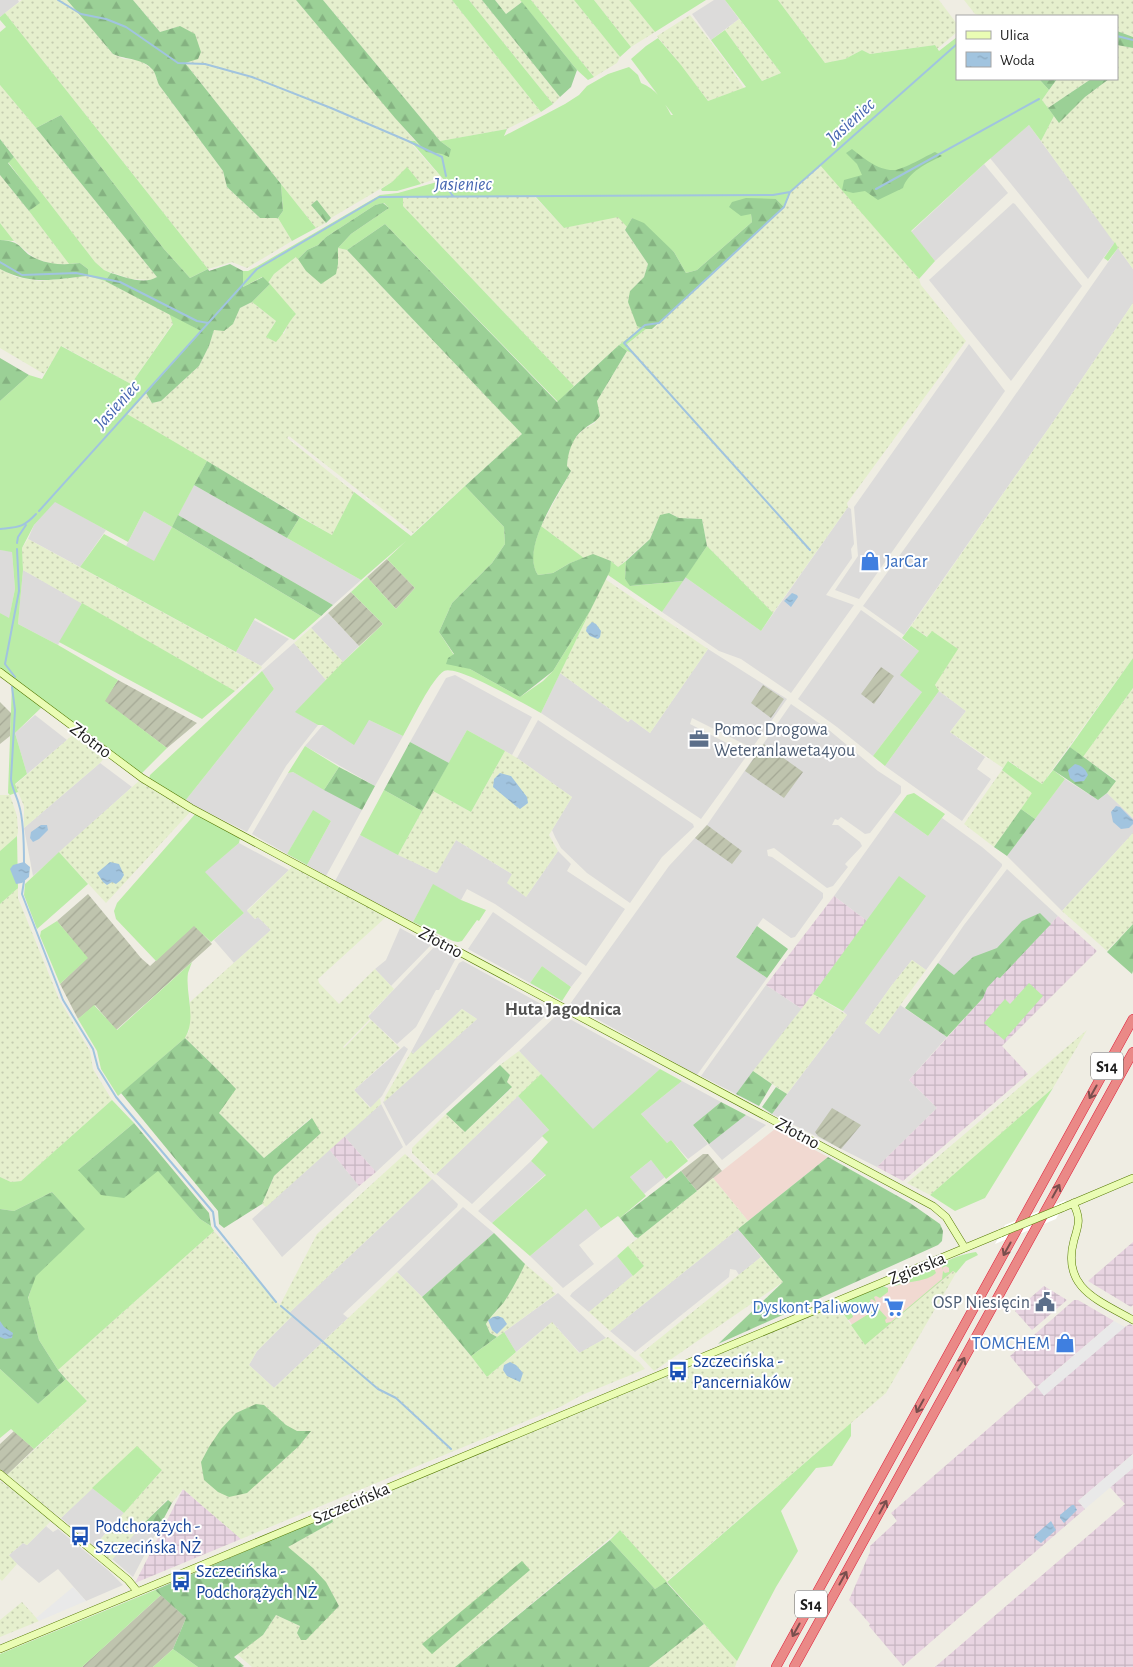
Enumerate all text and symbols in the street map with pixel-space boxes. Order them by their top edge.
legend [956,15,1118,80]
text: Ulica [1000,28,1029,43]
text: Woda [1000,53,1035,68]
water label: Jasieniec [823,94,879,148]
water label: Jasieniec [433,175,492,194]
water label: Jasieniec [90,377,144,433]
shop icon: JarCar [859,550,881,572]
place label: JarCar [885,553,928,571]
street label: Złotno [66,720,115,762]
place label: Pomoc Drogowa Weteranlaweta4you [714,721,855,760]
office icon: Pomoc Drogowa Weteranlaweta4you [688,728,710,750]
street label: Złotno [416,924,466,962]
district label: Huta Jagodnica [505,1000,621,1019]
road number: S14 [1091,1052,1123,1080]
one-way arrow [1088,1085,1098,1100]
street label: Złotno [773,1115,823,1153]
one-way arrow [1051,1184,1061,1199]
one-way arrow [1001,1241,1011,1255]
street label: Zgierska [887,1249,948,1288]
public building icon: OSP Niesięcin [1034,1291,1056,1313]
place label: OSP Niesięcin [933,1294,1030,1312]
supermarket icon: Dyskont Paliwowy [883,1296,905,1318]
place label: Dyskont Paliwowy [752,1299,879,1317]
shop icon: TOMCHEM [1054,1332,1076,1354]
place label: TOMCHEM [972,1335,1050,1353]
place label: Szczecińska - Pancerniaków [693,1353,791,1392]
one-way arrow [956,1357,966,1372]
bus stop icon: Szczecińska - Pancerniaków [667,1360,689,1382]
one-way arrow [915,1399,925,1414]
street label: Szczecińska [310,1480,392,1528]
one-way arrow [878,1500,888,1514]
place label: Podchorążych - Szczecińska NŻ [95,1518,201,1557]
bus stop icon: Podchorążych - Szczecińska NŻ [69,1525,91,1547]
place label: Szczecińska - Podchorążych NŻ [196,1563,318,1602]
bus stop icon: Szczecińska - Podchorążych NŻ [170,1570,192,1592]
one-way arrow [838,1571,848,1586]
road number: S14 [795,1590,827,1618]
one-way arrow [791,1623,801,1637]

